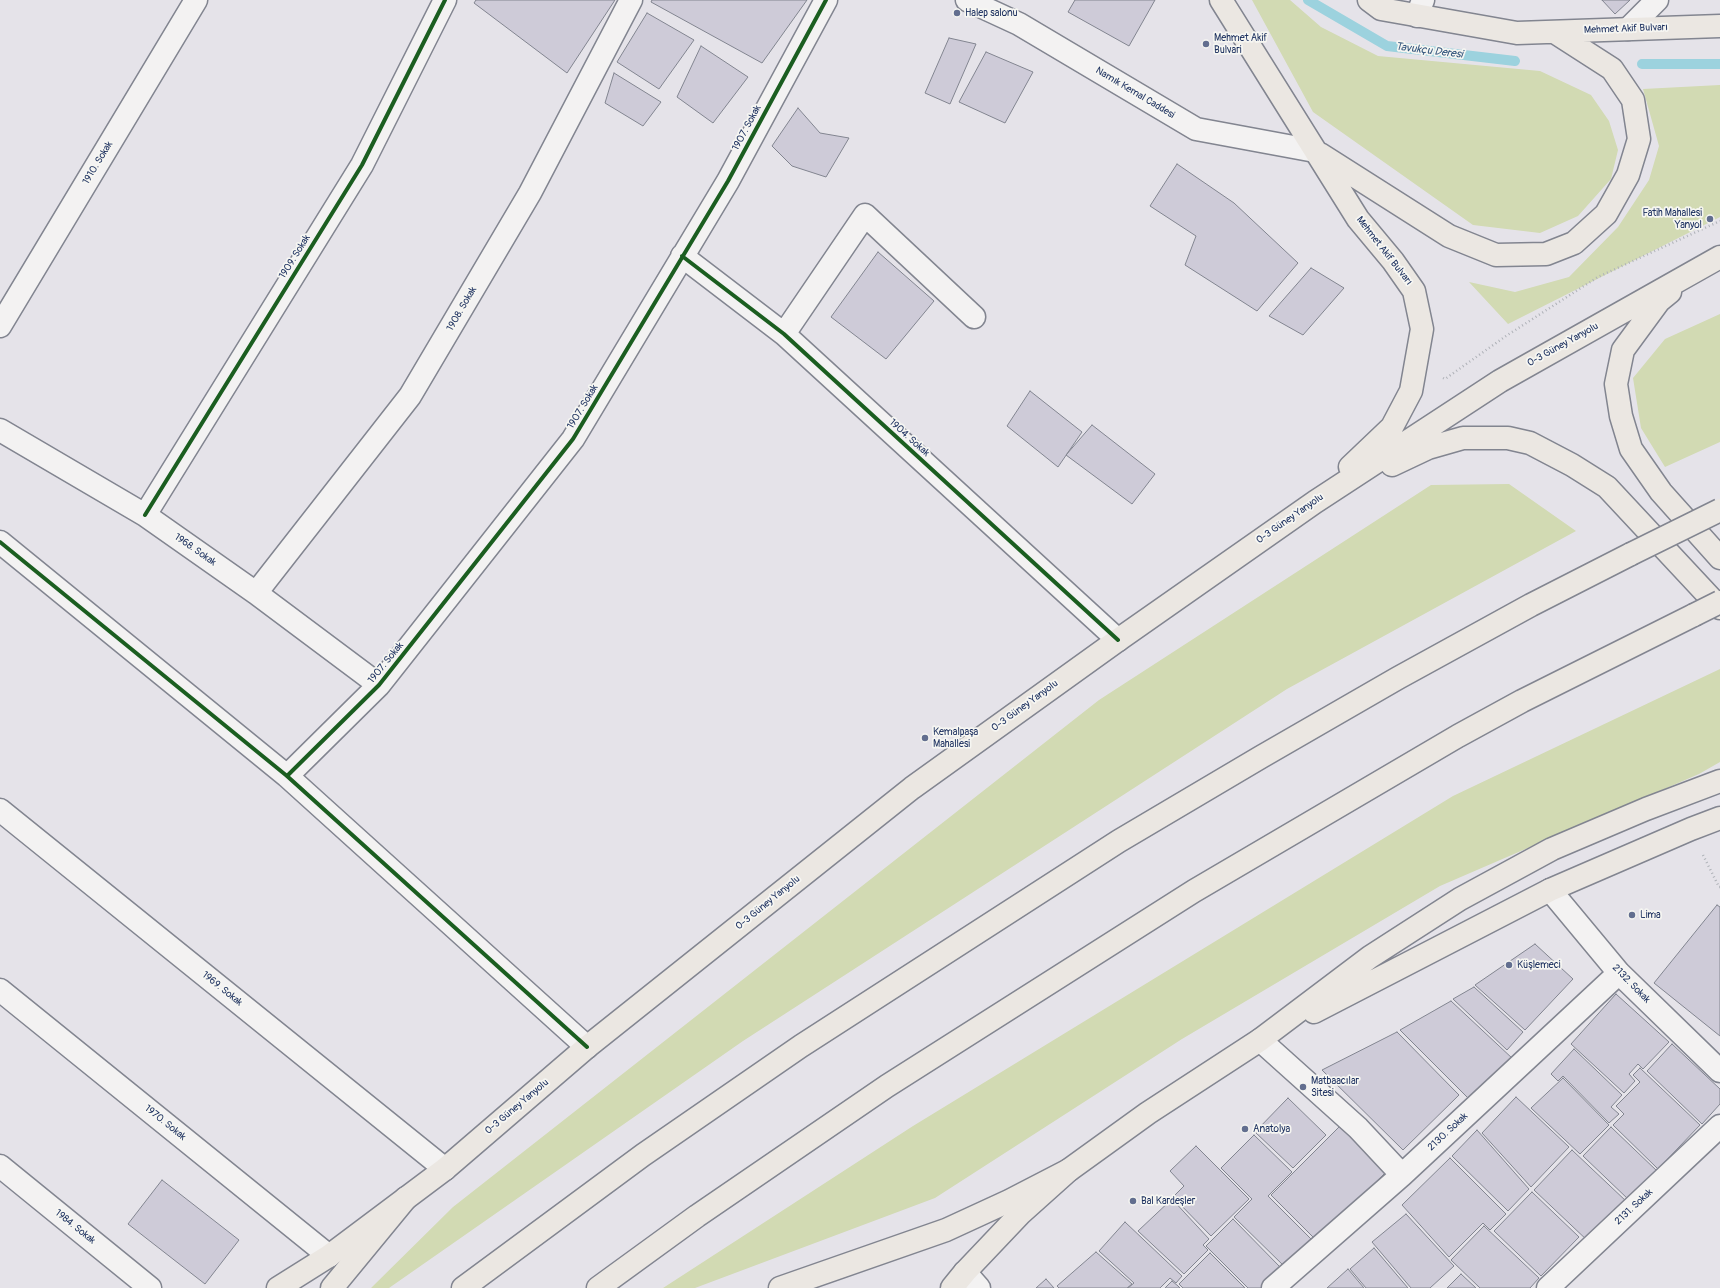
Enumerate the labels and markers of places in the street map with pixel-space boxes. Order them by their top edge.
place label: Halep salonu [965,7,1018,19]
marker: Halep salonu [952,8,962,18]
place label: Mehmet Akif Bulvari [1214,32,1267,56]
marker: Mehmet Akif Bulvari [1201,39,1211,49]
place label: Fatih Mahallesi Yanyol [1642,207,1702,230]
marker: Fatih Mahallesi Yanyol [1705,214,1715,224]
place label: Kemalpaşa Mahallesi [933,726,978,750]
marker: Kemalpaşa Mahallesi [920,733,930,743]
place label: Lima [1640,909,1661,921]
marker: Lima [1627,910,1637,920]
place label: Küşlemeci [1517,959,1561,971]
marker: Küşlemeci [1504,960,1514,970]
place label: Matbaacılar Sitesi [1311,1075,1359,1098]
marker: Matbaacılar Sitesi [1298,1082,1308,1092]
place label: Anatolya [1253,1123,1290,1135]
marker: Anatolya [1240,1124,1250,1134]
place label: Bal Kardeşler [1141,1195,1195,1207]
marker: Bal Kardeşler [1128,1196,1138,1206]

